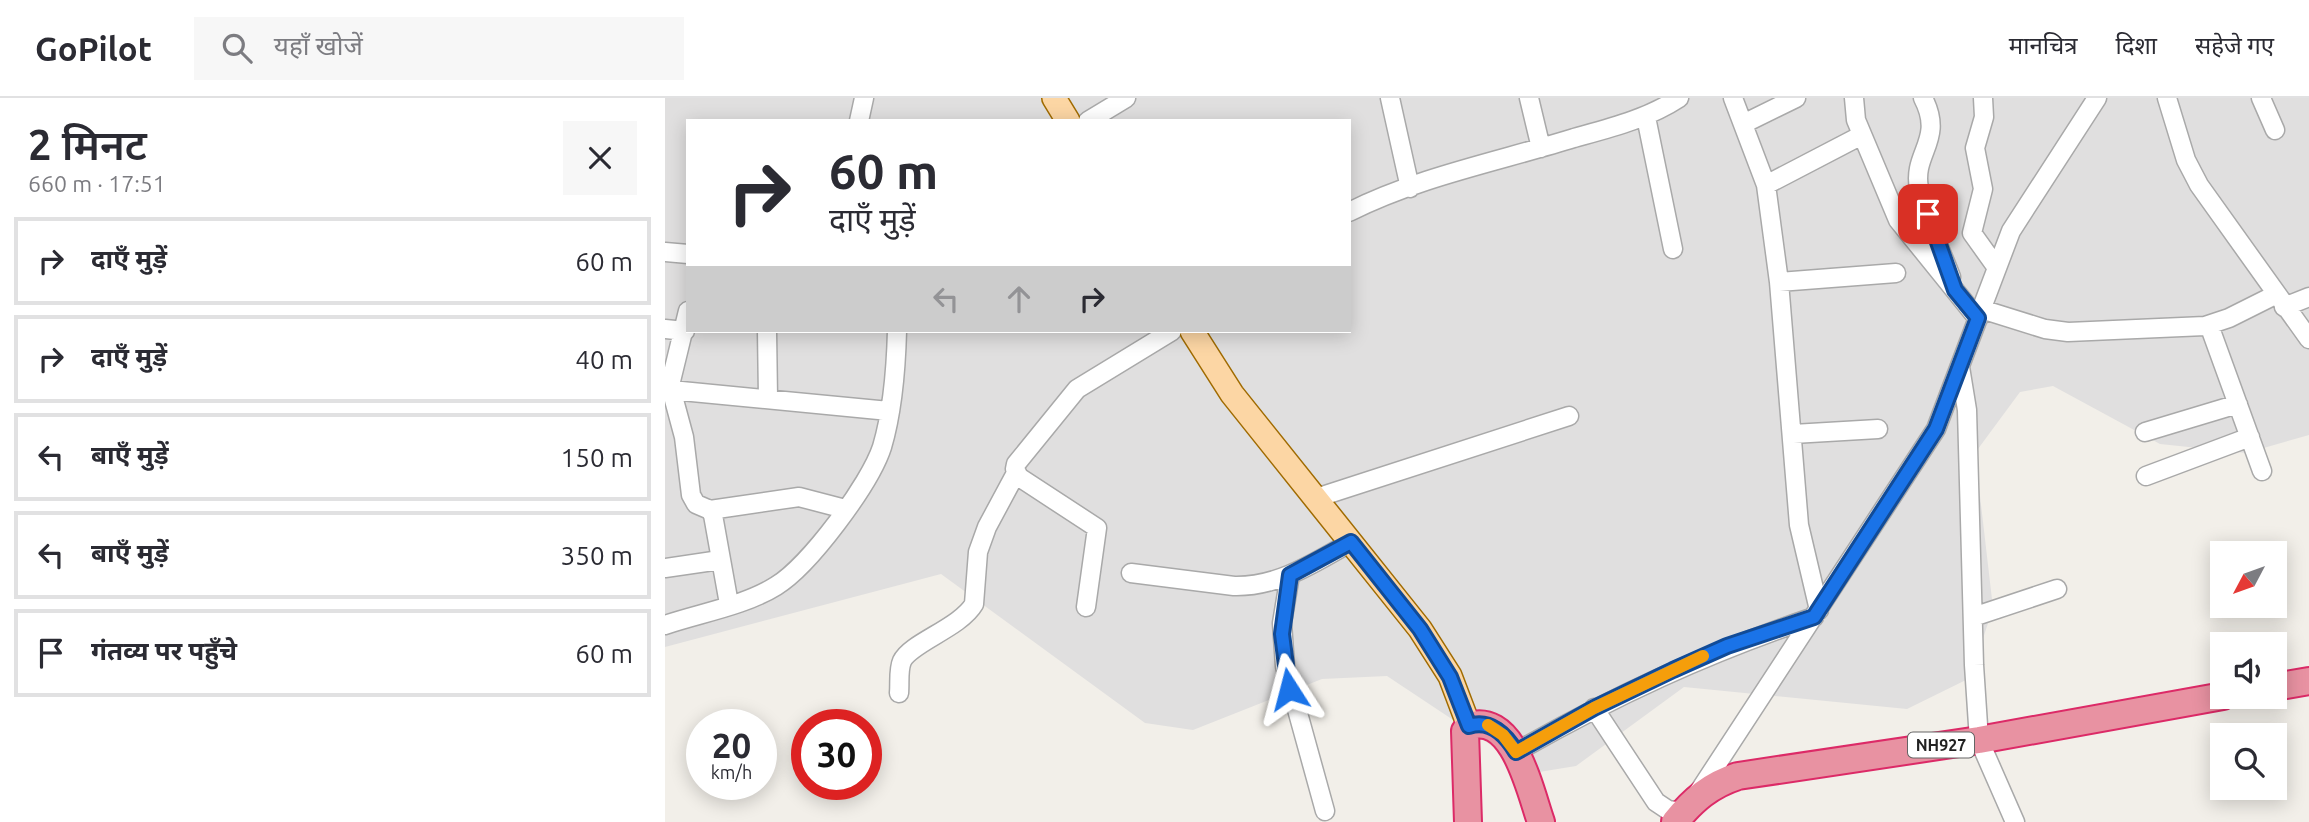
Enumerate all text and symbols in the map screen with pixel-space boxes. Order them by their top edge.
search box [194,17,684,80]
icon: search [218,29,256,67]
text: GoPilot [35,30,152,67]
text: यहाँ खोजें [274,31,363,60]
text: मानचित्र [2009,32,2077,59]
text: दिशा [2115,32,2157,59]
text: सहेजे गए [2195,32,2274,59]
text: 2 मिनट [28,121,147,168]
button: close [563,121,637,195]
text: 60 m [829,143,938,198]
icon: right [714,147,805,238]
text: 660 m · 17:51 [28,171,166,196]
pin [1898,184,1958,244]
icon: arrive [1909,195,1947,233]
text: दाएँ मुड़ें [829,201,916,237]
icon: right [32,242,70,280]
text: दाएँ मुड़ें [91,244,167,273]
text: 60 m [575,247,633,276]
icon: left [927,280,965,318]
icon: ahead [1000,280,1038,318]
icon: right [1073,280,1111,318]
icon: right [32,340,70,378]
text: दाएँ मुड़ें [91,342,167,371]
text: 40 m [575,345,633,374]
icon: left [32,438,70,476]
text: बाएँ मुड़ें [91,440,168,469]
text: 150 m [561,443,633,472]
icon: left [32,536,70,574]
text: बाएँ मुड़ें [91,538,168,567]
text: 350 m [561,541,633,570]
north arrow [2210,541,2287,618]
map controls [2210,541,2287,800]
button: sound [2210,632,2287,709]
icon: arrive [32,634,70,672]
text: गंतव्य पर पहुँचे [91,636,237,665]
text: 60 m [575,639,633,668]
position arrow [1252,652,1326,726]
speed limit sign: 30 [791,709,882,800]
button: search [2210,723,2287,800]
text: 20 [712,725,751,765]
road number: NH927 [1908,732,1974,758]
text: km/h [711,762,752,782]

